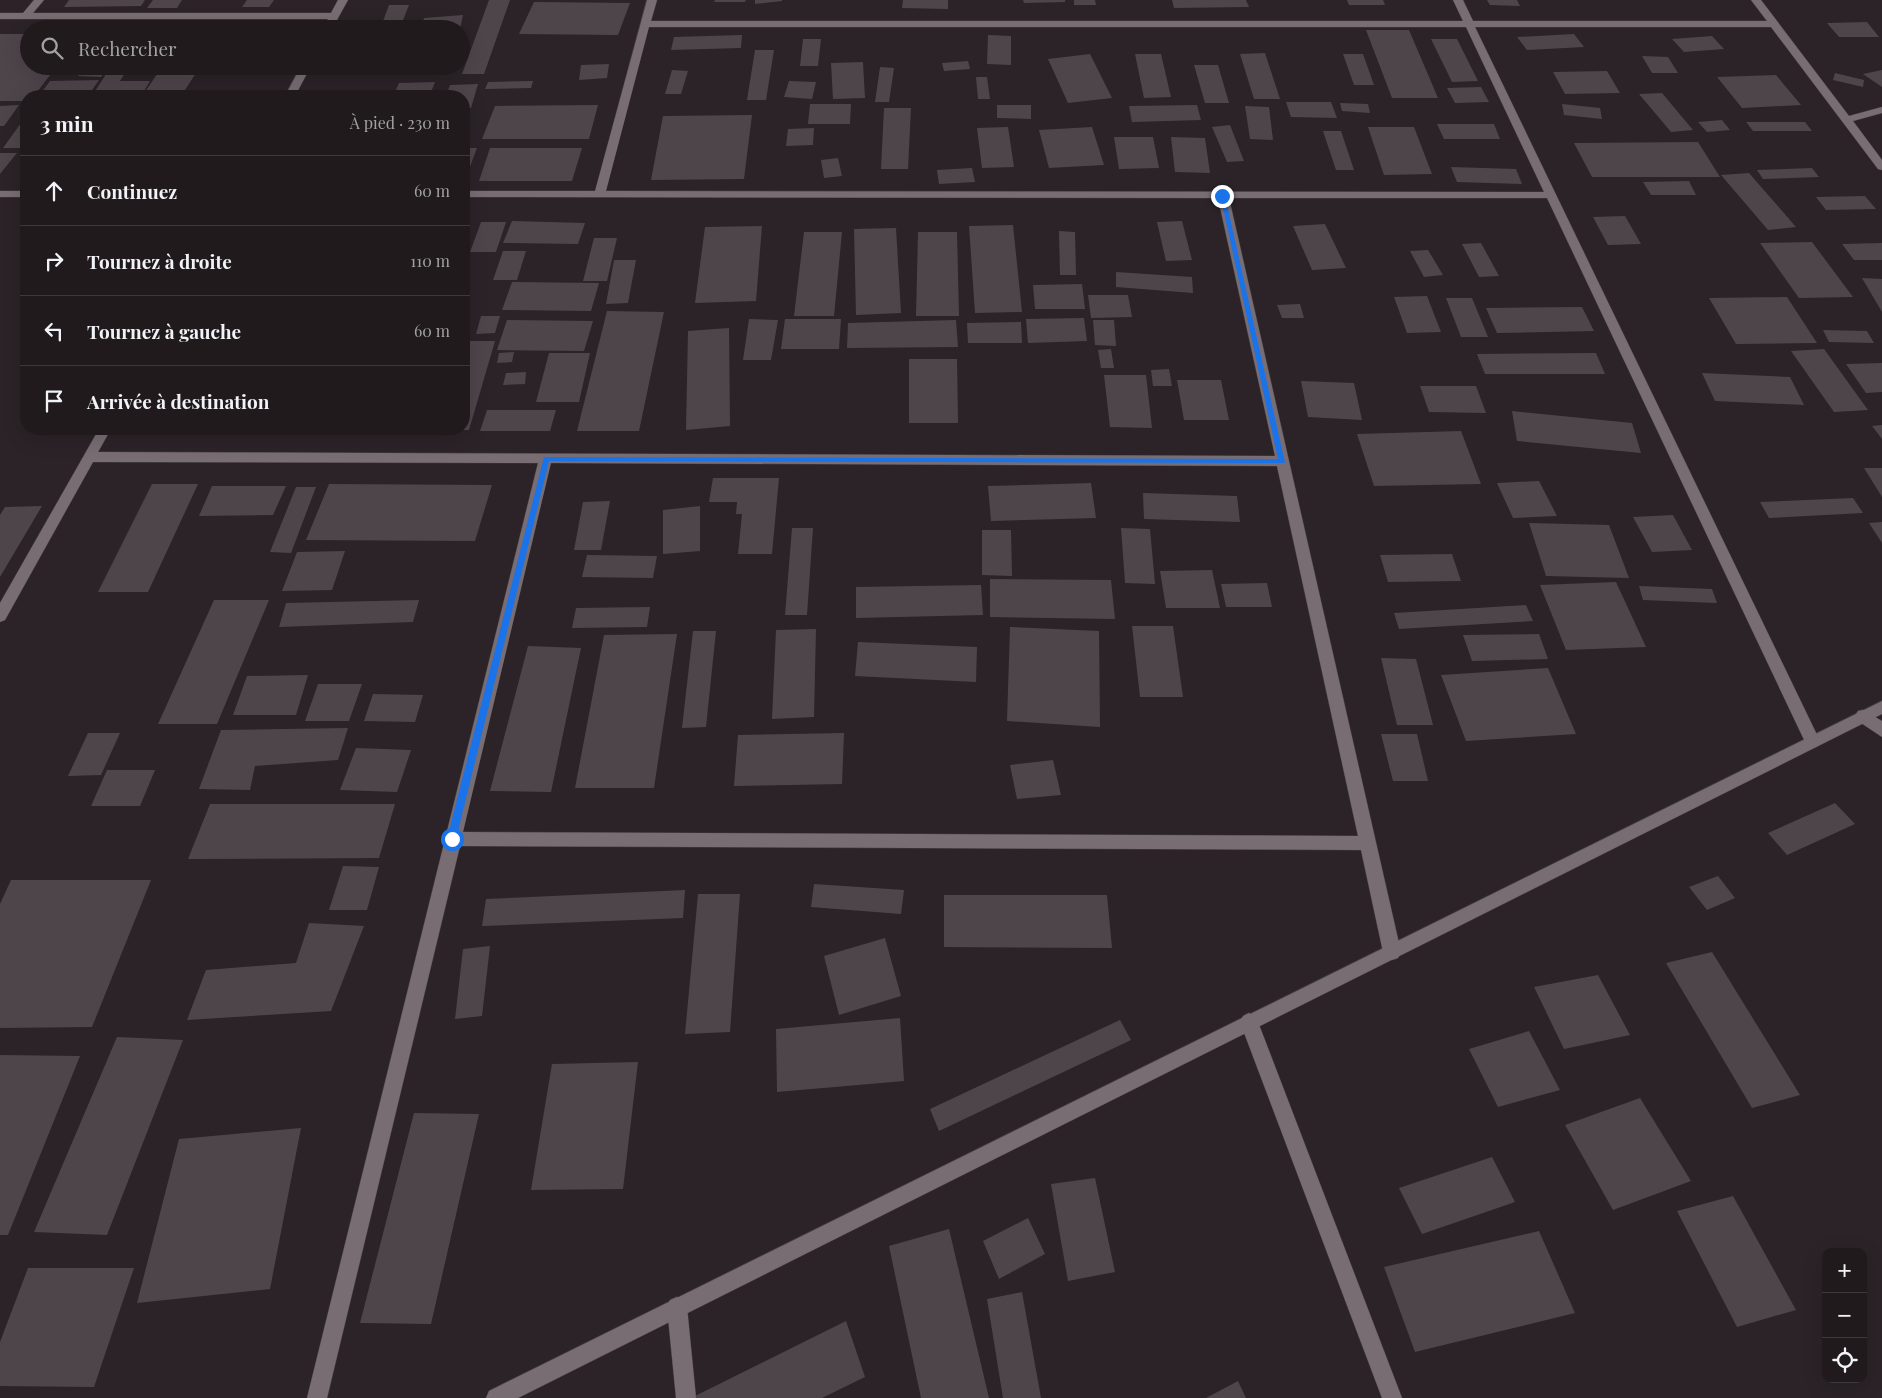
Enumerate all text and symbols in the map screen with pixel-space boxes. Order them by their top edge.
search box [20,20,470,75]
icon: search [38,34,66,62]
text: Rechercher [78,35,177,61]
text: 3 min [40,109,94,137]
text: À pied · 230 m [350,112,450,133]
icon: ahead [40,177,68,205]
text: Continuez [87,178,177,204]
text: 60 m [414,180,450,201]
route end [1211,185,1234,208]
icon: right [40,247,68,275]
text: Tournez à droite [87,248,232,274]
text: 110 m [410,250,450,271]
icon: left [40,317,68,345]
text: Tournez à gauche [87,318,241,344]
text: 60 m [414,320,450,341]
icon: arrive [40,387,68,415]
text: Arrivée à destination [87,388,269,414]
route start [441,828,464,851]
map controls [1822,1248,1867,1383]
button: + [1822,1248,1867,1293]
button: − [1822,1293,1867,1338]
button: locate [1822,1338,1867,1383]

